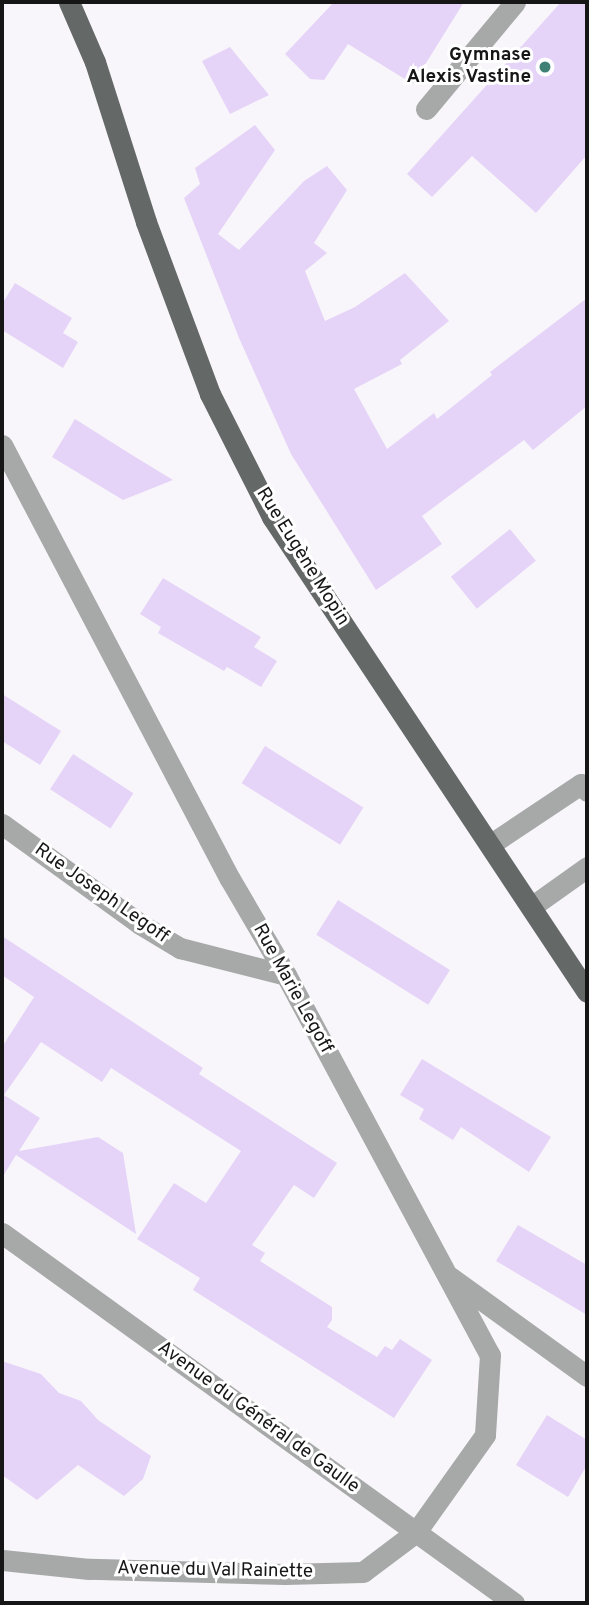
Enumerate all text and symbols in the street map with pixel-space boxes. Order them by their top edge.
place label: Gymnase Alexis Vastine [406,45,531,89]
marker: Gymnase Alexis Vastine [537,59,553,75]
street label: Rue Eugène Mopin [250,484,354,630]
street label: Rue Joseph Legoff [29,839,173,949]
street label: Rue Marie Legoff [247,920,337,1058]
street label: Avenue du Général de Gaulle [153,1337,363,1499]
street label: Avenue du Val Rainette [116,1558,314,1584]

